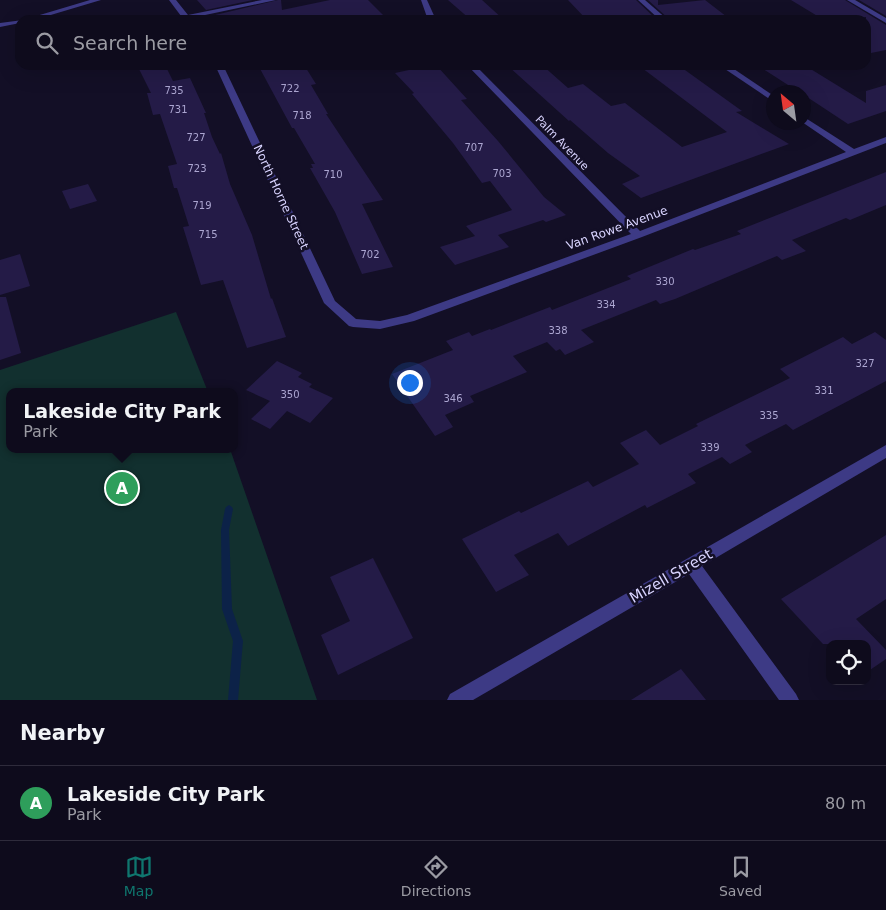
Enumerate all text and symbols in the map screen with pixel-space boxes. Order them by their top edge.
search box [15,15,871,70]
icon: search [33,29,61,57]
text: Search here [73,32,187,54]
house number: 722 [280,83,300,94]
house number: 735 [164,85,184,96]
north arrow [766,85,811,130]
house number: 731 [168,104,188,115]
house number: 718 [292,110,312,121]
street label: Palm Avenue [533,113,591,173]
house number: 727 [186,132,206,143]
house number: 707 [464,142,484,153]
street label: North Horne Street [251,143,312,252]
house number: 723 [187,163,207,174]
house number: 703 [492,168,512,179]
house number: 710 [323,169,343,180]
house number: 719 [192,200,212,211]
street label: Van Rowe Avenue [564,203,670,253]
house number: 715 [198,229,218,240]
house number: 702 [360,249,380,260]
house number: 330 [655,276,675,287]
house number: 334 [596,299,616,310]
house number: 338 [548,325,568,336]
house number: 327 [855,358,875,369]
your location [397,370,423,396]
house number: 331 [814,385,834,396]
popup [6,388,238,453]
house number: 350 [280,389,300,400]
house number: 346 [443,393,463,404]
text: Lakeside City Park [23,400,221,422]
house number: 335 [759,410,779,421]
text: Park [23,422,58,441]
house number: 339 [700,442,720,453]
pin: A [106,469,138,507]
street label: Mizell Street [626,545,716,607]
map controls [826,640,871,685]
button: locate [826,640,871,685]
text: Nearby [20,721,105,745]
text: Lakeside City Park [67,783,265,805]
text: A [30,794,42,813]
text: 80 m [825,794,866,813]
text: Park [67,805,102,824]
tab: Map [124,853,153,899]
tab: Directions [401,853,471,899]
tab: Saved [719,853,762,899]

